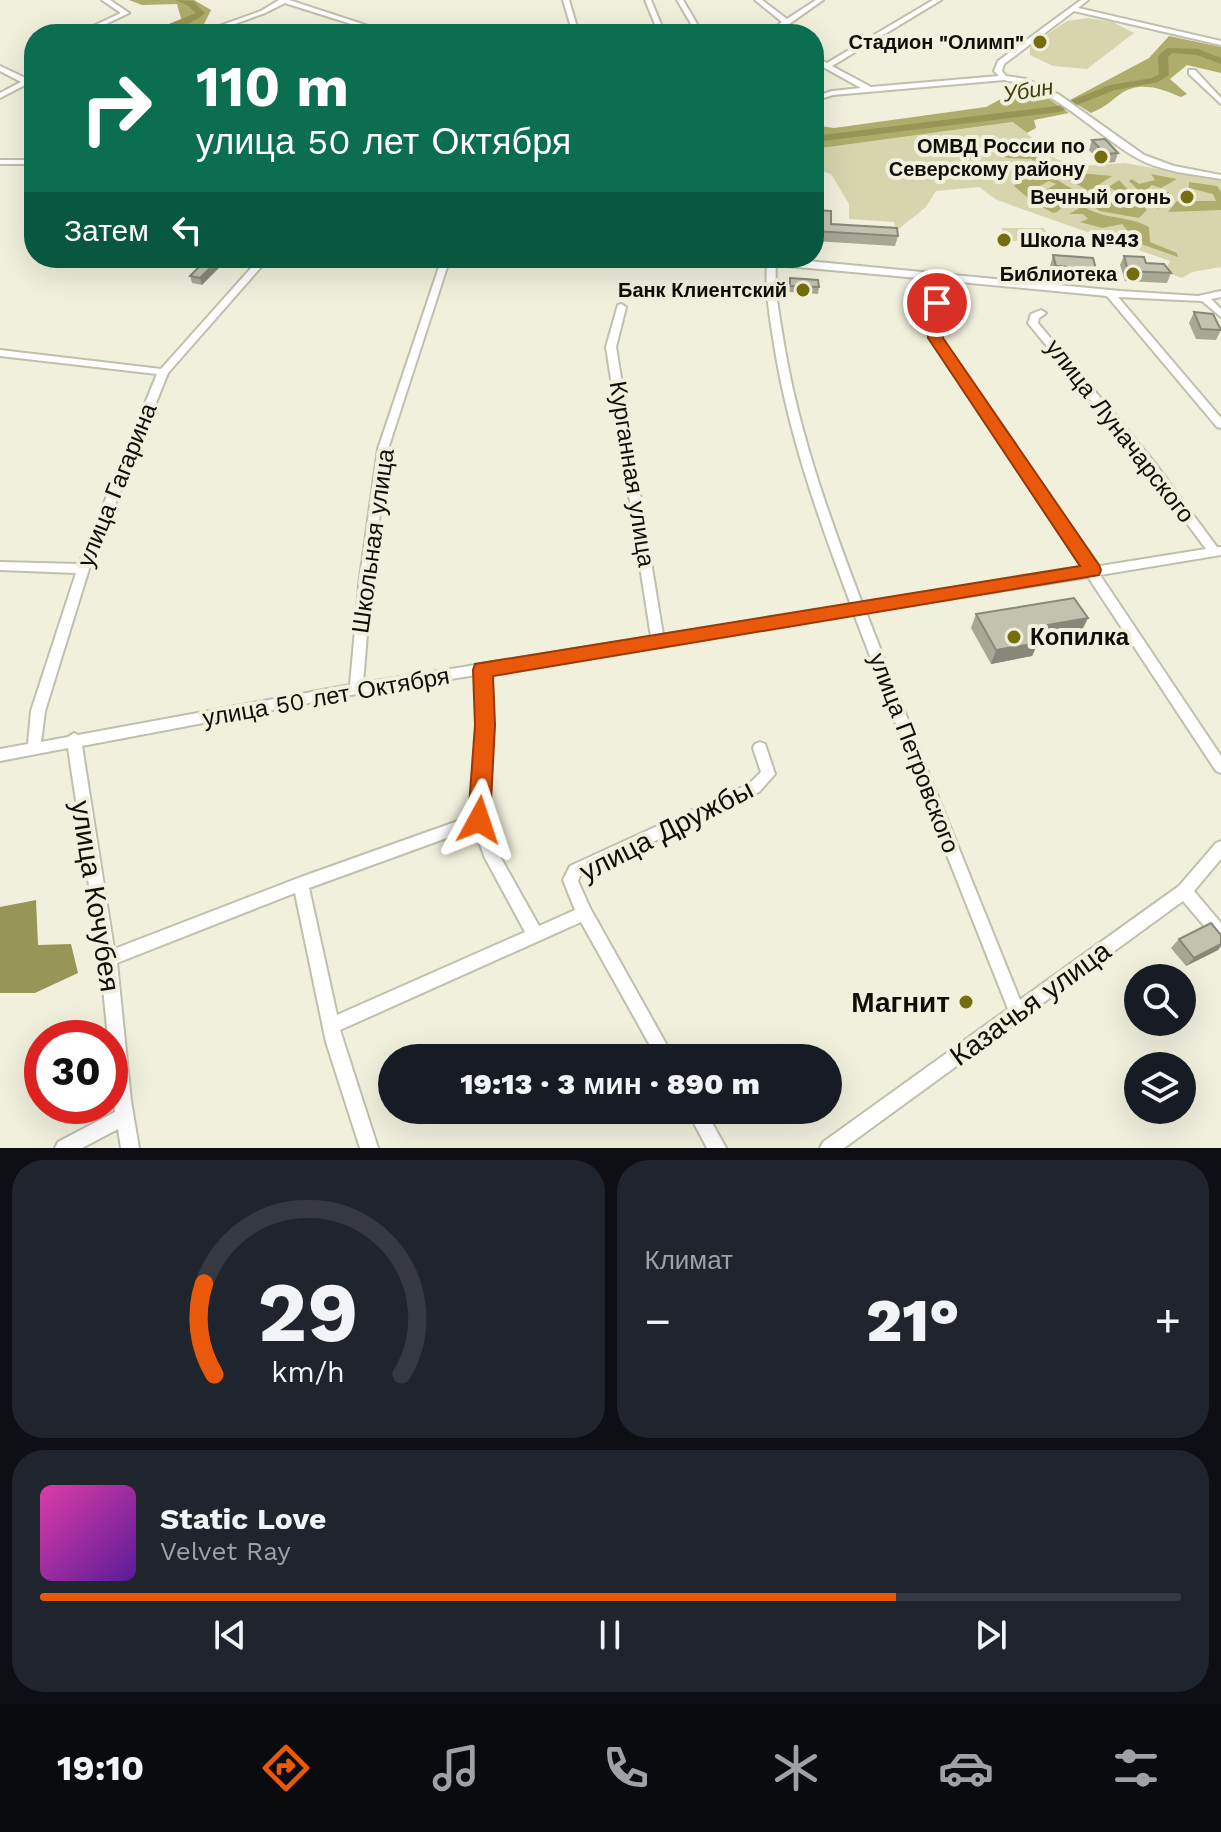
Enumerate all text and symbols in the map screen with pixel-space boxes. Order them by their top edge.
place label: Стадион "Олимп" [849,30,1024,54]
marker: Стадион "Олимп" [1031,33,1049,51]
text: 110 m [196,54,349,120]
icon: right [64,56,168,160]
water label: Убин [1000,74,1055,107]
text: улица 50 лет Октября [196,121,571,163]
place label: ОМВД России по Северскому району [889,134,1086,181]
marker: ОМВД России по Северскому району [1092,148,1110,166]
place label: Вечный огонь [1030,185,1171,209]
marker: Вечный огонь [1178,188,1196,206]
icon: left [165,208,209,252]
text: Затем [64,213,149,248]
place label: Школа №43 [1020,228,1139,252]
marker: Школа №43 [995,231,1013,249]
place label: Библиотека [1000,262,1118,286]
marker: Библиотека [1124,265,1142,283]
pin [903,269,971,337]
place label: Банк Клиентский [618,278,787,302]
marker: Банк Клиентский [794,281,812,299]
icon: arrive [915,281,959,325]
street label: улица Луначарского [1040,334,1200,528]
street label: Курганная улица [603,379,661,569]
street label: улица Гагарина [71,398,163,571]
street label: Школьная улица [346,446,400,635]
place label: Копилка [1030,623,1130,651]
marker: Копилка [1005,628,1023,646]
street label: улица Петровского [863,649,965,857]
street label: улица 50 лет Октября [200,661,452,733]
street label: улица Дружбы [574,773,758,888]
position arrow [437,778,521,862]
street label: улица Кочубея [64,798,127,994]
street label: Казачья улица [944,934,1117,1073]
map controls [1124,964,1196,1124]
button: search [1124,964,1196,1036]
place label: Магнит [851,986,950,1019]
marker: Магнит [957,993,975,1011]
speed limit sign: 30 [24,1020,128,1124]
button: layers [1124,1052,1196,1124]
text: 19:13 · 3 мин · 890 m [460,1066,760,1101]
text: Климат [645,1245,733,1275]
text: 29 [258,1264,359,1361]
text: 21° [866,1285,959,1356]
text: − [645,1295,671,1347]
text: + [1154,1295,1181,1347]
text: km/h [271,1355,345,1389]
text: Static Love [160,1501,326,1536]
text: Velvet Ray [160,1536,291,1566]
icon: previous [208,1613,252,1657]
icon: pause [588,1613,632,1657]
icon: next [969,1613,1013,1657]
icon: directions [258,1740,314,1796]
icon: music [428,1740,484,1796]
icon: phone [598,1740,654,1796]
icon: climate [768,1740,824,1796]
icon: car [938,1740,994,1796]
icon: filters [1108,1740,1164,1796]
text: 19:10 [57,1747,144,1789]

